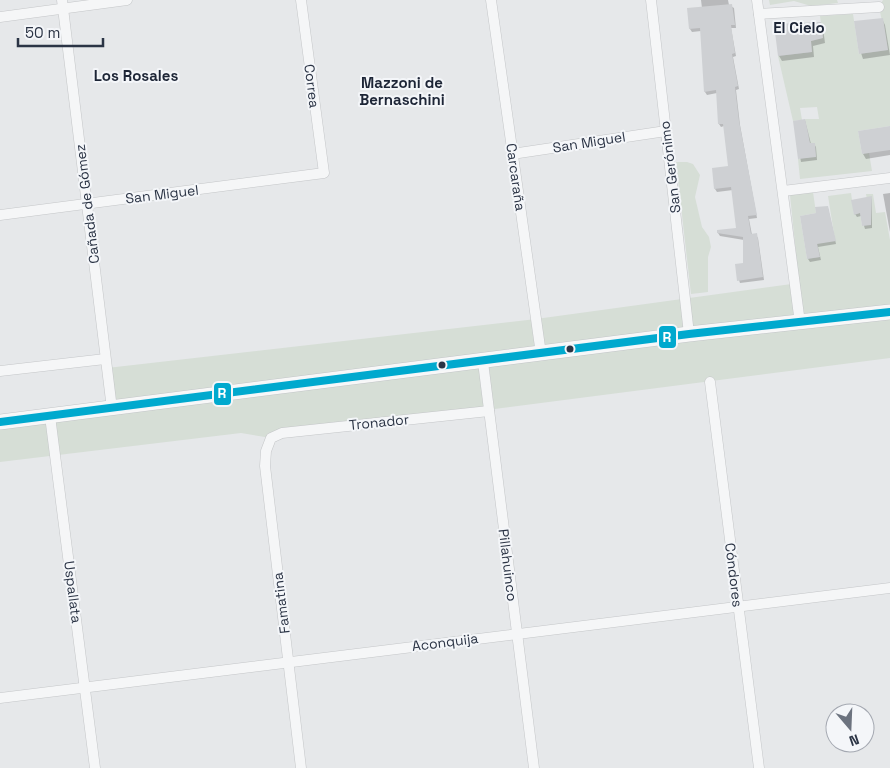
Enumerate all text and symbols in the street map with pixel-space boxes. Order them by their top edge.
scale bar [18,15,102,47]
district label: El Cielo [773,18,825,37]
text: 50 m [25,23,60,42]
street label: Correa [300,63,324,109]
district label: Los Rosales [94,66,178,85]
district label: Mazzoni de Bernaschini [359,73,445,109]
street label: San Gerónimo [655,120,685,214]
street label: San Miguel [551,127,627,157]
street label: Carcaraña [502,142,530,212]
street label: Cañada de Gómez [71,143,103,265]
street label: San Miguel [124,181,200,207]
line badge: R [658,325,677,349]
text: R [663,328,672,346]
unlabelled marker [565,344,575,354]
unlabelled marker [437,360,447,370]
line badge: R [213,382,232,406]
text: R [218,384,227,402]
street label: Tronador [348,410,410,434]
street label: Pillahuinco [495,528,521,602]
street label: Cóndores [721,542,747,608]
street label: Uspallata [60,560,86,624]
street label: Famatina [268,571,294,635]
street label: Aconquija [411,629,479,655]
north arrow [825,703,875,753]
text: N [847,730,862,750]

